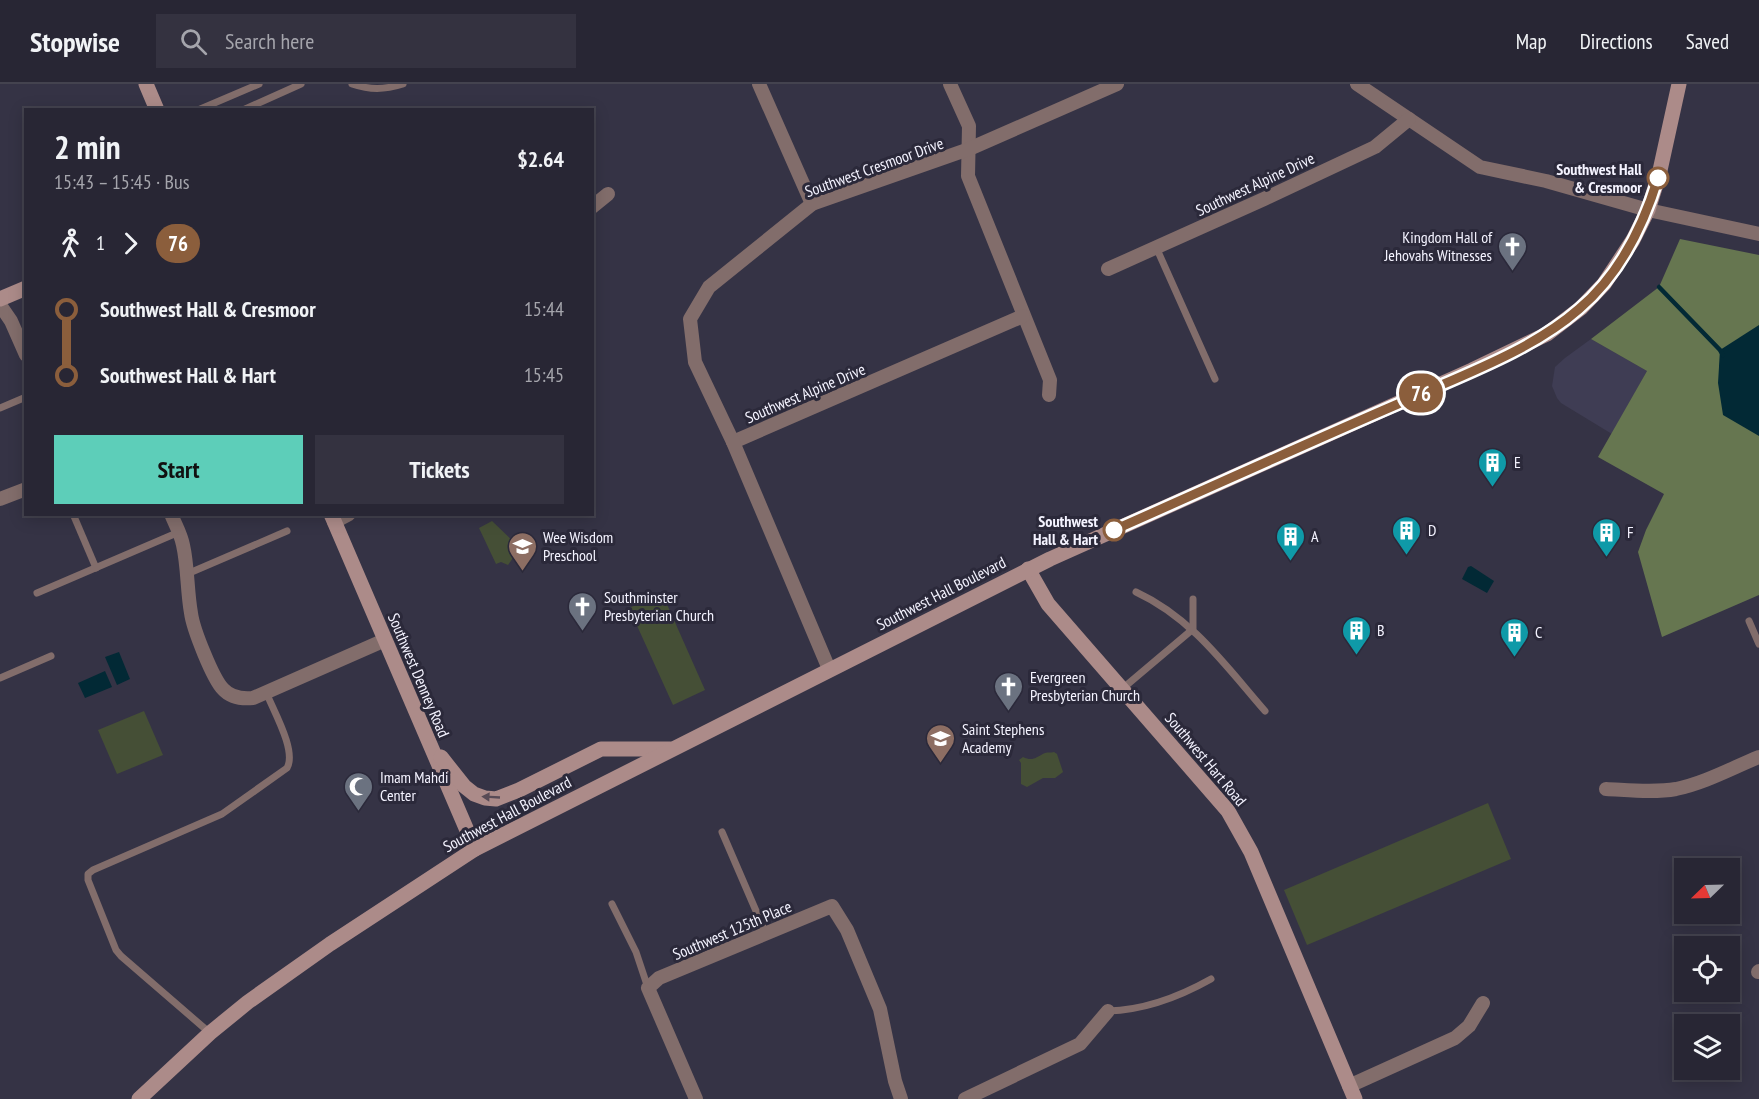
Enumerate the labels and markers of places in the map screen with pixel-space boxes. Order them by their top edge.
place label: Southwest Hall & Cresmoor [1556,159,1642,197]
marker: Southwest Hall & Cresmoor [1647,167,1669,189]
place label: Kingdom Hall of Jehovahs Witnesses [1383,227,1493,265]
church icon: Kingdom Hall of Jehovahs Witnesses [1497,230,1529,272]
building icon: E [1477,446,1509,488]
place label: E [1514,452,1521,472]
place label: Southwest Hall & Hart [1033,511,1098,549]
building icon: D [1391,514,1423,556]
building icon: F [1590,516,1622,558]
marker: Southwest Hall & Hart [1103,519,1125,541]
building icon: A [1274,520,1306,562]
place label: D [1428,520,1436,540]
place label: F [1627,522,1634,542]
place label: A [1311,526,1319,546]
place label: Wee Wisdom Preschool [543,527,613,565]
school or university icon: Wee Wisdom Preschool [506,530,538,572]
place label: Southminster Presbyterian Church [604,587,714,625]
church icon: Southminster Presbyterian Church [567,590,599,632]
building icon: B [1340,614,1372,656]
building icon: C [1498,616,1530,658]
place label: B [1377,620,1385,640]
place label: C [1535,622,1542,642]
place label: Evergreen Presbyterian Church [1030,667,1140,705]
church icon: Evergreen Presbyterian Church [993,670,1025,712]
place label: Saint Stephens Academy [962,719,1044,757]
school or university icon: Saint Stephens Academy [925,722,957,764]
place label: Imam Mahdi Center [380,767,448,805]
mosque icon: Imam Mahdi Center [343,770,375,812]

